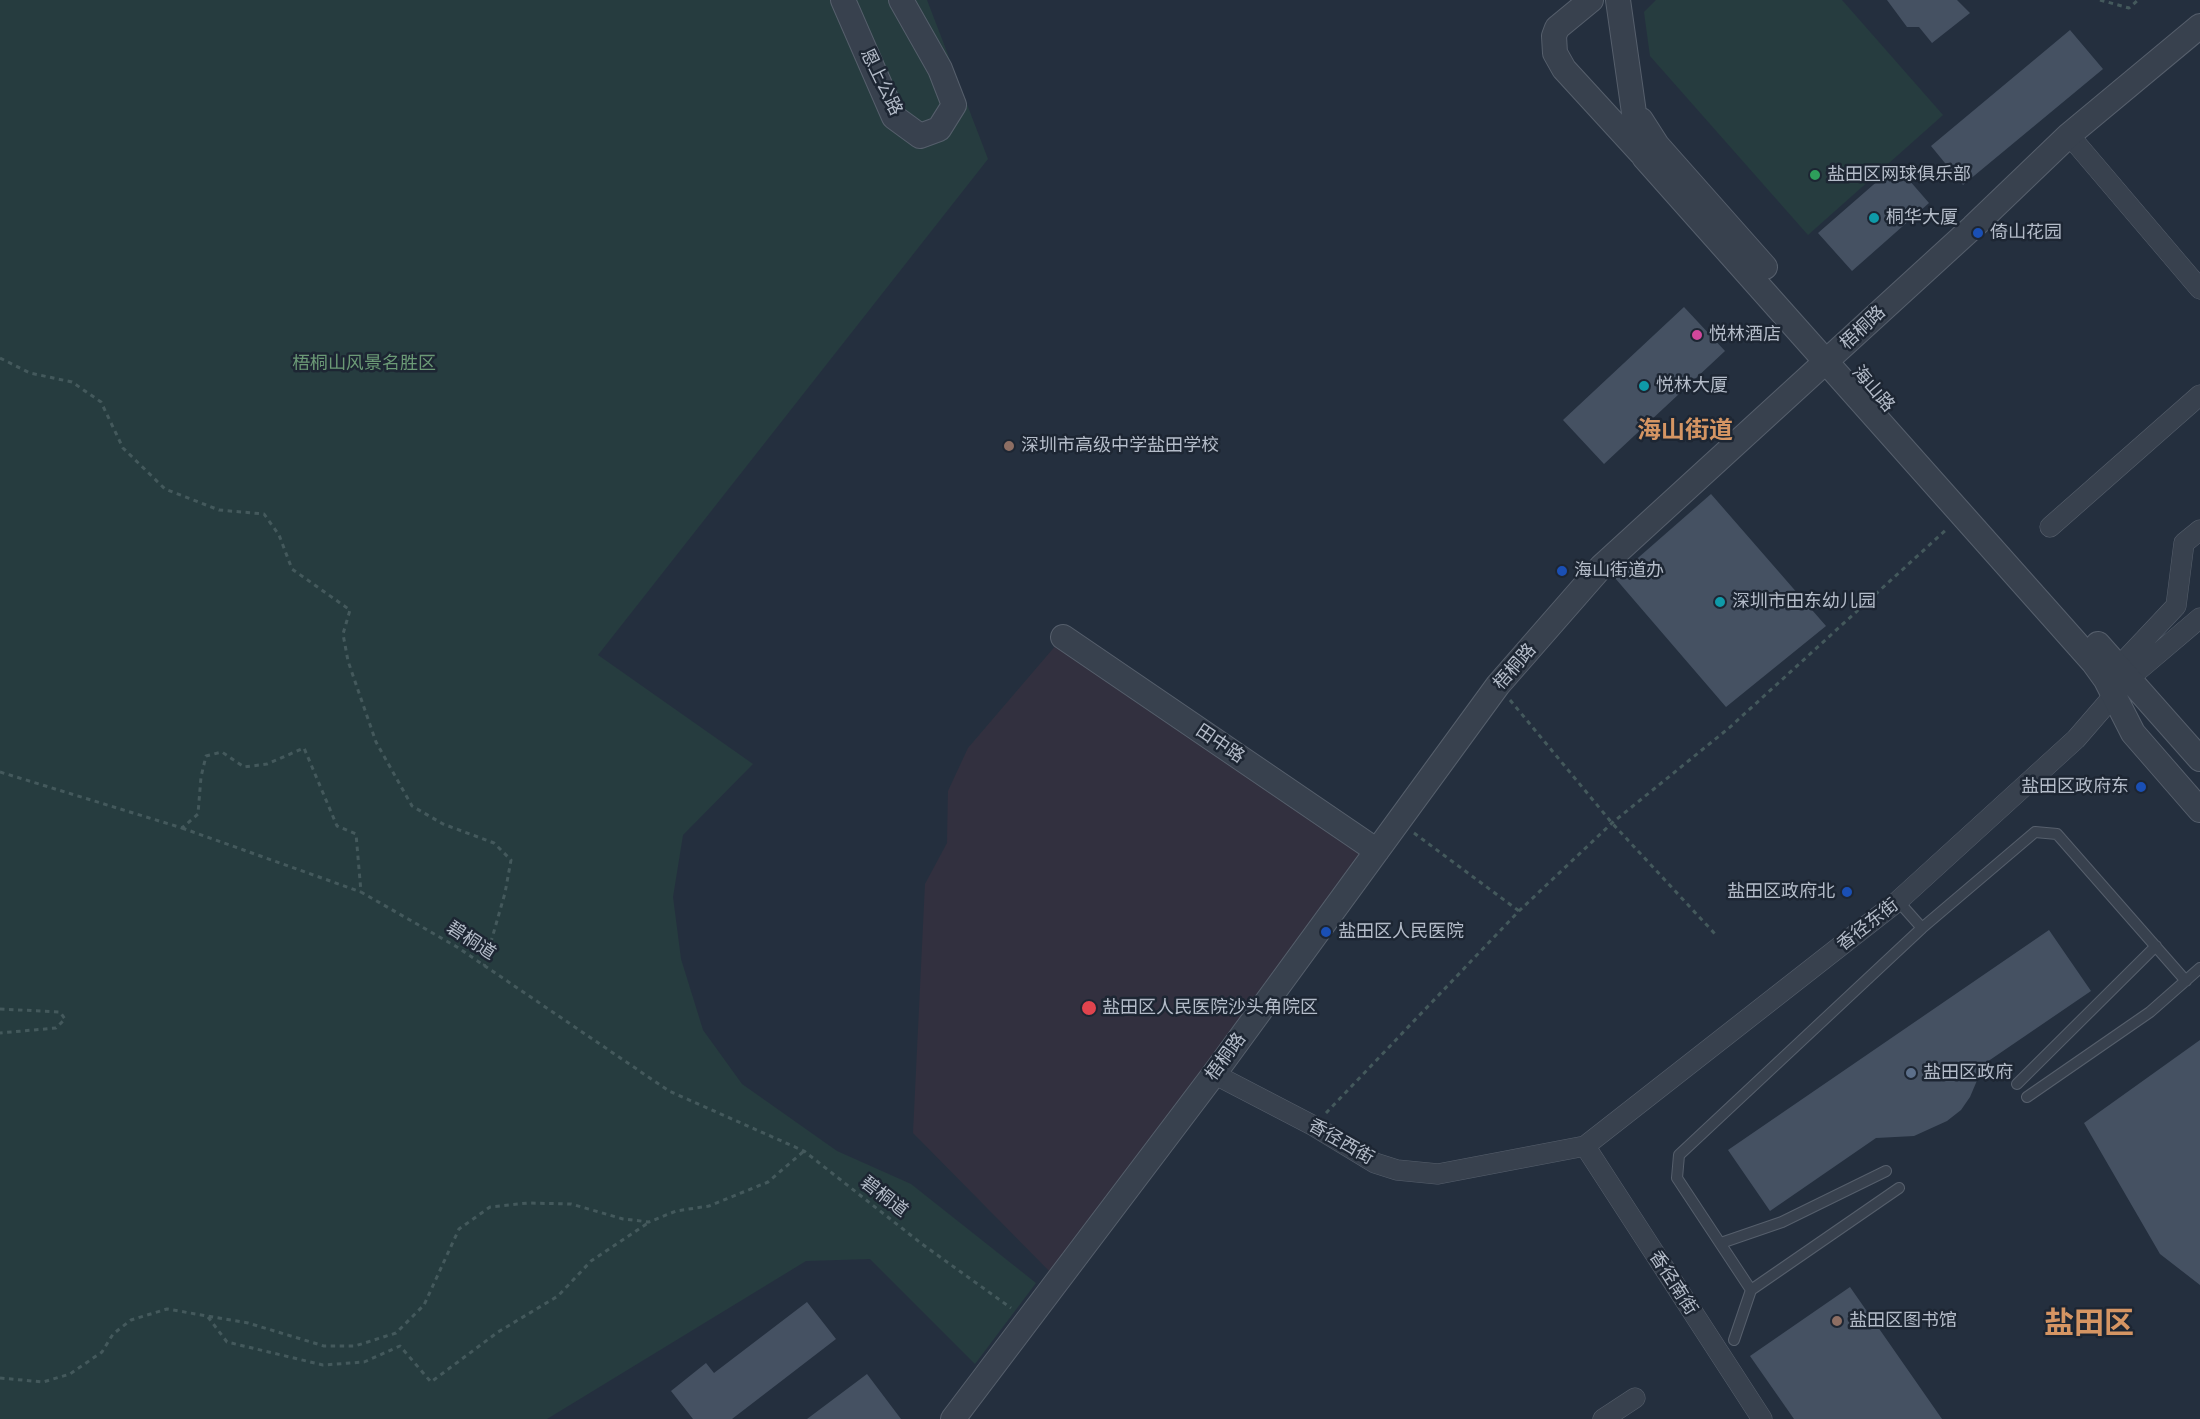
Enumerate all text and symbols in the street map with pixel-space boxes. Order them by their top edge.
street label: 恩上公路 [856,45,906,119]
place label: 盐田区网球俱乐部 [1827,164,1971,186]
marker: 盐田区网球俱乐部 [1808,168,1822,182]
place label: 桐华大厦 [1886,207,1958,229]
marker: 桐华大厦 [1867,211,1881,225]
place label: 倚山花园 [1990,222,2062,244]
marker: 倚山花园 [1971,226,1985,240]
street label: 梧桐路 [1836,302,1890,354]
place label: 悦林酒店 [1709,324,1781,346]
marker: 悦林酒店 [1690,328,1704,342]
park label: 梧桐山风景名胜区 [292,353,436,375]
street label: 海山路 [1847,362,1899,416]
place label: 悦林大厦 [1656,375,1728,397]
marker: 悦林大厦 [1637,379,1651,393]
district label: 海山街道 [1637,417,1733,445]
place label: 深圳市高级中学盐田学校 [1021,435,1219,457]
marker: 深圳市高级中学盐田学校 [1002,439,1016,453]
place label: 海山街道办 [1574,560,1664,582]
marker: 海山街道办 [1555,564,1569,578]
place label: 深圳市田东幼儿园 [1732,591,1876,613]
marker: 深圳市田东幼儿园 [1713,595,1727,609]
street label: 梧桐路 [1489,640,1541,694]
street label: 田中路 [1192,720,1248,768]
place label: 盐田区政府东 [2021,776,2129,798]
marker: 盐田区政府东 [2134,780,2148,794]
place label: 盐田区政府北 [1727,881,1835,903]
marker: 盐田区政府北 [1840,885,1854,899]
street label: 香径东街 [1833,894,1903,956]
street label: 碧桐道 [442,917,500,965]
place label: 盐田区人民医院 [1338,921,1464,943]
marker: 盐田区人民医院 [1319,925,1333,939]
place label: 盐田区人民医院沙头角院区 [1102,997,1318,1019]
marker: 盐田区人民医院沙头角院区 [1080,999,1098,1017]
street label: 梧桐路 [1201,1029,1251,1085]
place label: 盐田区政府 [1923,1062,2013,1084]
marker: 盐田区政府 [1904,1066,1918,1080]
street label: 香径西街 [1304,1115,1378,1169]
street label: 碧桐道 [856,1172,912,1222]
street label: 香径南街 [1644,1247,1702,1319]
district label: 盐田区 [2044,1306,2134,1342]
place label: 盐田区图书馆 [1849,1310,1957,1332]
marker: 盐田区图书馆 [1830,1314,1844,1328]

